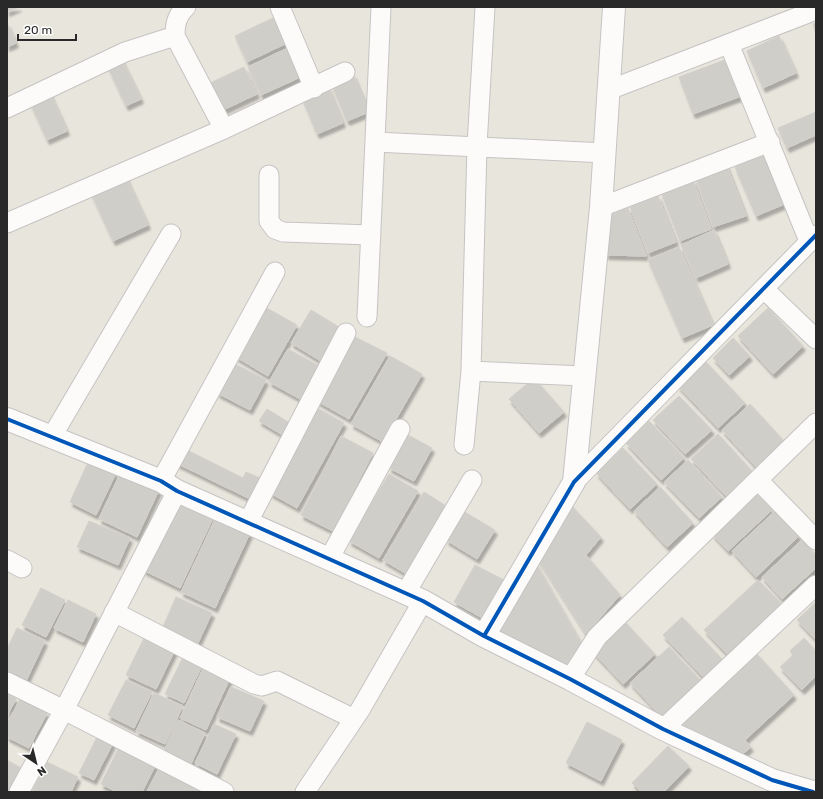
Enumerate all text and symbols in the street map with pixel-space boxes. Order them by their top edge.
scale bar [18,16,76,42]
text: 20 m [24,23,52,37]
north arrow [16,743,56,783]
text: N [34,763,48,778]

